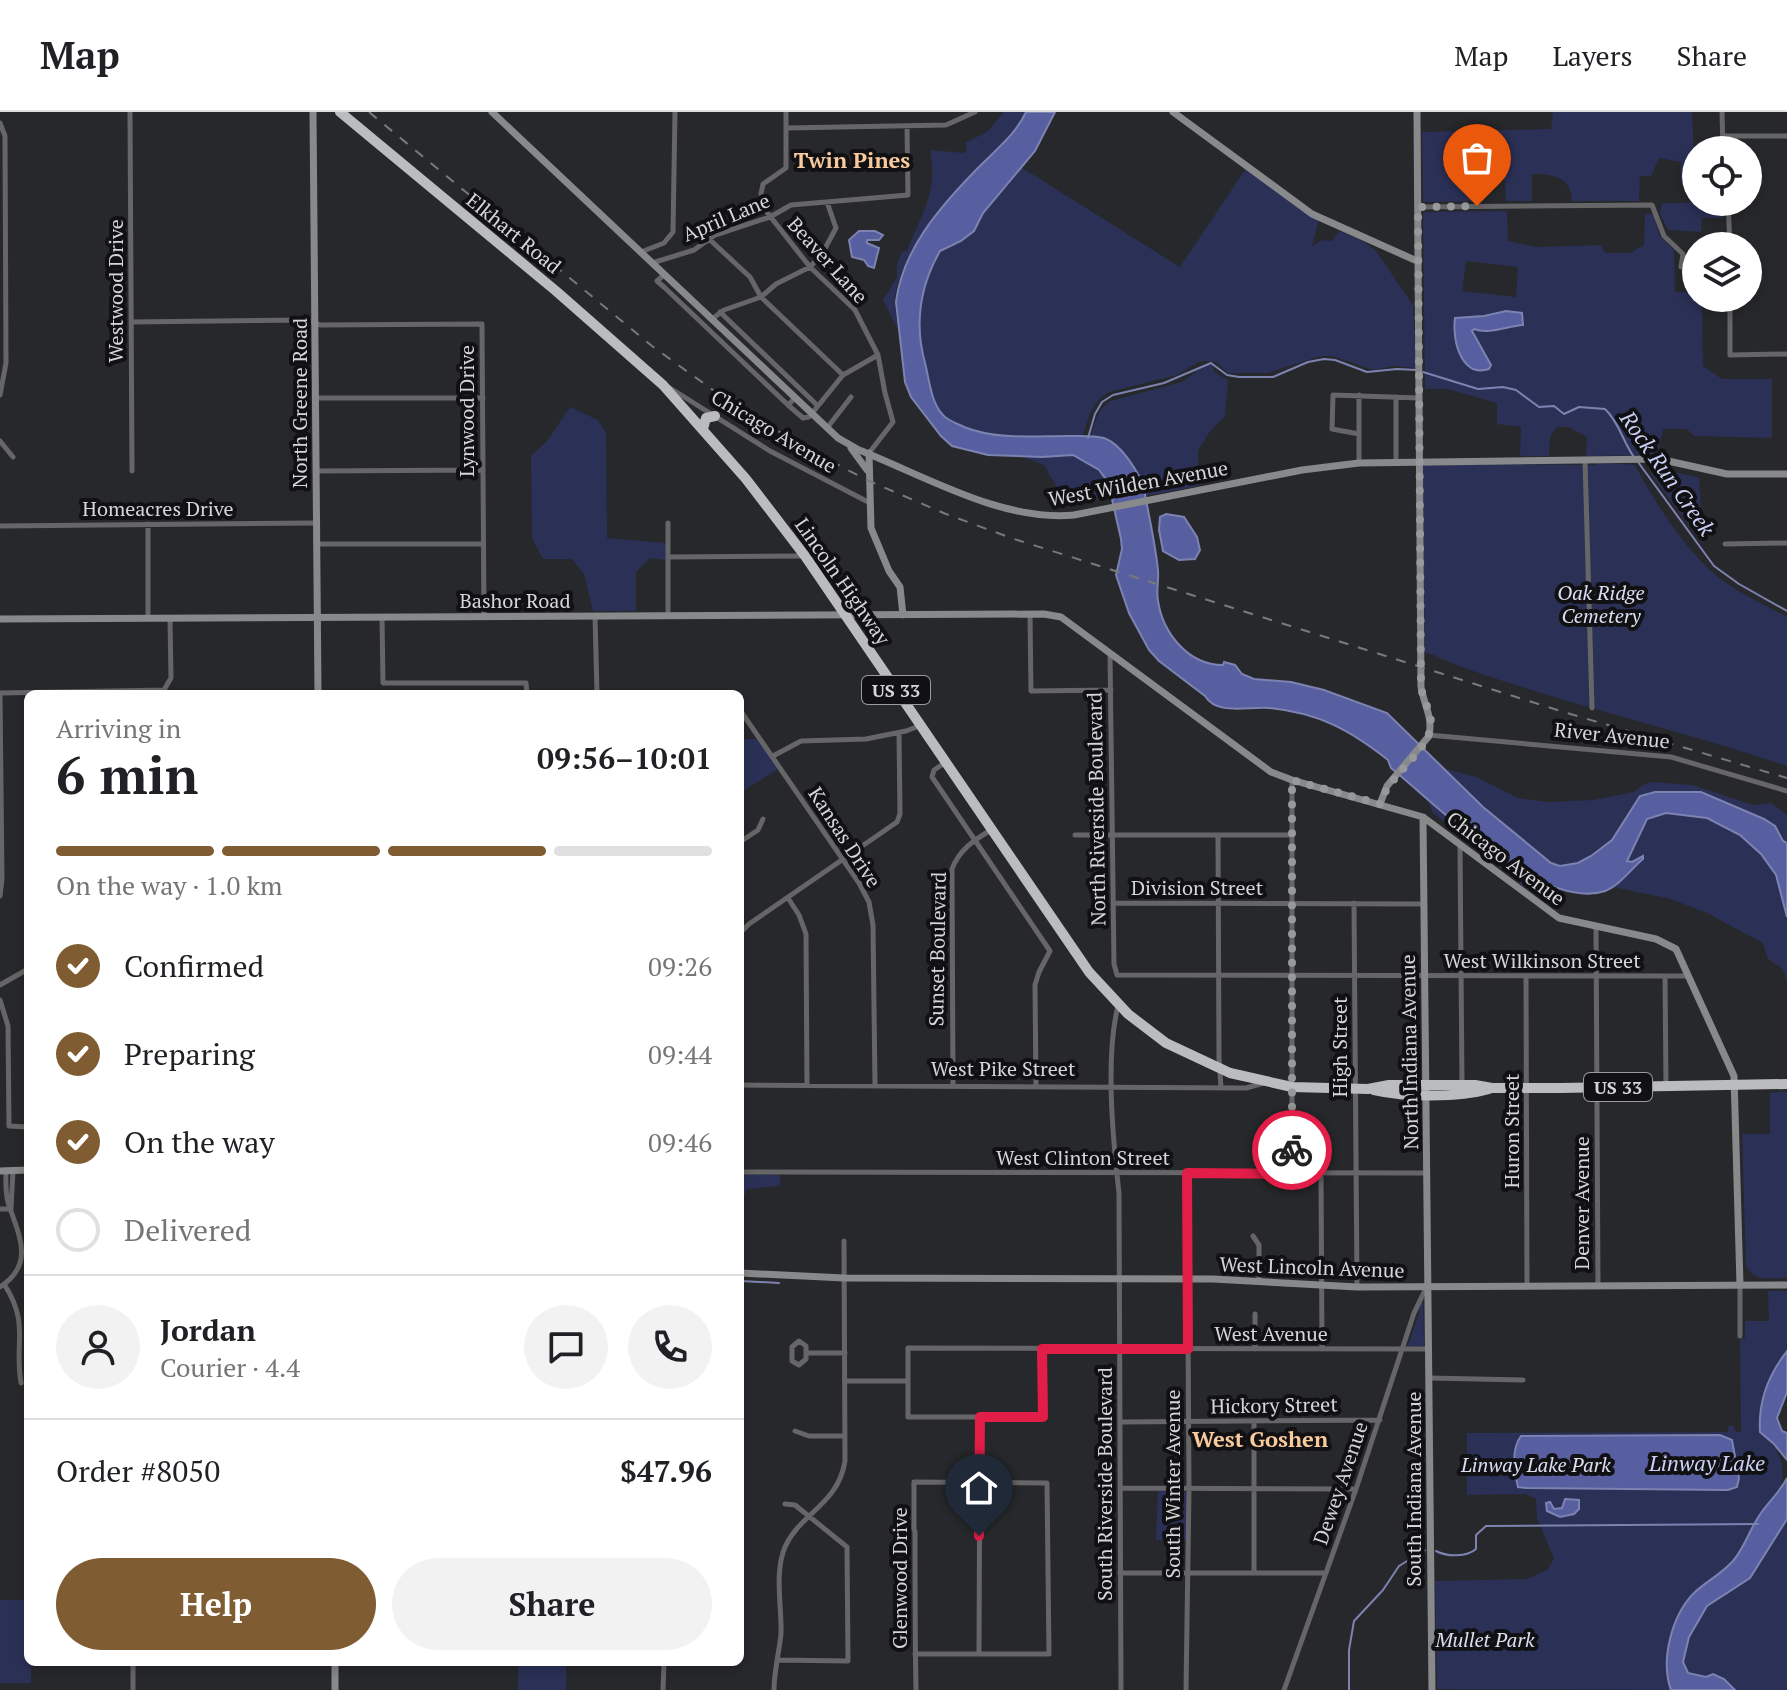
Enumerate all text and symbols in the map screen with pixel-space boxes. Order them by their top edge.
text: Map [40,30,120,80]
text: Map [1454,37,1508,74]
text: Layers [1552,37,1633,74]
text: Share [1677,37,1747,74]
pin [1443,124,1511,206]
icon: bag [1455,136,1499,180]
map controls [1682,136,1762,312]
button: locate [1682,136,1762,216]
district label: Twin Pines [794,145,910,174]
street label: April Lane [678,186,774,248]
street label: Elkhart Road [461,187,567,279]
street label: Beaver Lane [782,211,874,309]
street label: Westwood Drive [102,219,129,363]
button: layers [1682,232,1762,312]
street label: North Greene Road [286,318,313,488]
street label: Lynwood Drive [453,345,480,477]
street label: Chicago Avenue [706,383,842,479]
water label: Rock Run Creek [1614,404,1722,542]
street label: West Wilden Avenue [1046,454,1230,512]
street label: Homeacres Drive [82,495,234,522]
street label: Lincoln Highway [789,512,897,651]
park label: Oak Ridge Cemetery [1557,579,1645,629]
street label: Bashor Road [459,587,571,614]
road number: US 33 [862,676,930,704]
street label: North Riverside Boulevard [1080,692,1112,926]
text: Arriving in [56,711,181,745]
street label: River Avenue [1553,715,1671,755]
text: 09:56–10:01 [537,738,712,778]
text: 6 min [56,740,198,809]
street label: Kansas Drive [802,781,888,893]
street label: Chicago Avenue [1441,805,1571,911]
text: On the way · 1.0 km [56,868,283,902]
street label: Sunset Boulevard [922,871,952,1027]
street label: Division Street [1131,874,1264,901]
icon: check [56,944,100,988]
text: Confirmed [124,946,264,986]
street label: West Wilkinson Street [1443,947,1641,974]
text: 09:26 [648,949,712,983]
street label: North Indiana Avenue [1394,954,1424,1150]
street label: High Street [1326,996,1353,1098]
icon: check [56,1032,100,1076]
text: Preparing [124,1034,255,1074]
text: 09:44 [648,1037,712,1071]
street label: West Pike Street [931,1055,1076,1082]
street label: Huron Street [1498,1073,1525,1188]
road number: US 33 [1584,1073,1652,1101]
courier [1252,1110,1332,1190]
icon: check [56,1120,100,1164]
text: On the way [124,1122,275,1162]
text: 09:46 [648,1125,712,1159]
icon: bike [1270,1128,1314,1172]
street label: Denver Avenue [1568,1136,1595,1270]
street label: West Clinton Street [996,1144,1170,1171]
text: Delivered [124,1210,251,1250]
street label: West Lincoln Avenue [1219,1250,1405,1284]
button: person [56,1305,140,1389]
button: chat [524,1305,608,1389]
button: phone [628,1305,712,1389]
text: Jordan [160,1310,256,1350]
street label: West Avenue [1214,1320,1328,1347]
text: Courier · 4.4 [160,1350,300,1384]
street label: South Riverside Boulevard [1091,1367,1118,1601]
street label: South Winter Avenue [1159,1390,1186,1578]
street label: Hickory Street [1210,1390,1338,1420]
street label: South Indiana Avenue [1400,1391,1427,1587]
street label: Dewey Avenue [1306,1418,1374,1548]
district label: West Goshen [1192,1424,1328,1453]
water label: Linway Lake [1648,1448,1765,1477]
text: Order #8050 [56,1451,220,1491]
text: $47.96 [620,1451,712,1491]
park label: Linway Lake Park [1460,1451,1611,1478]
pin [945,1454,1013,1536]
icon: home [957,1466,1001,1510]
street label: Glenwood Drive [886,1507,913,1649]
button: Help [56,1558,376,1650]
button: Share [392,1558,712,1650]
park label: Mullet Park [1434,1626,1535,1653]

